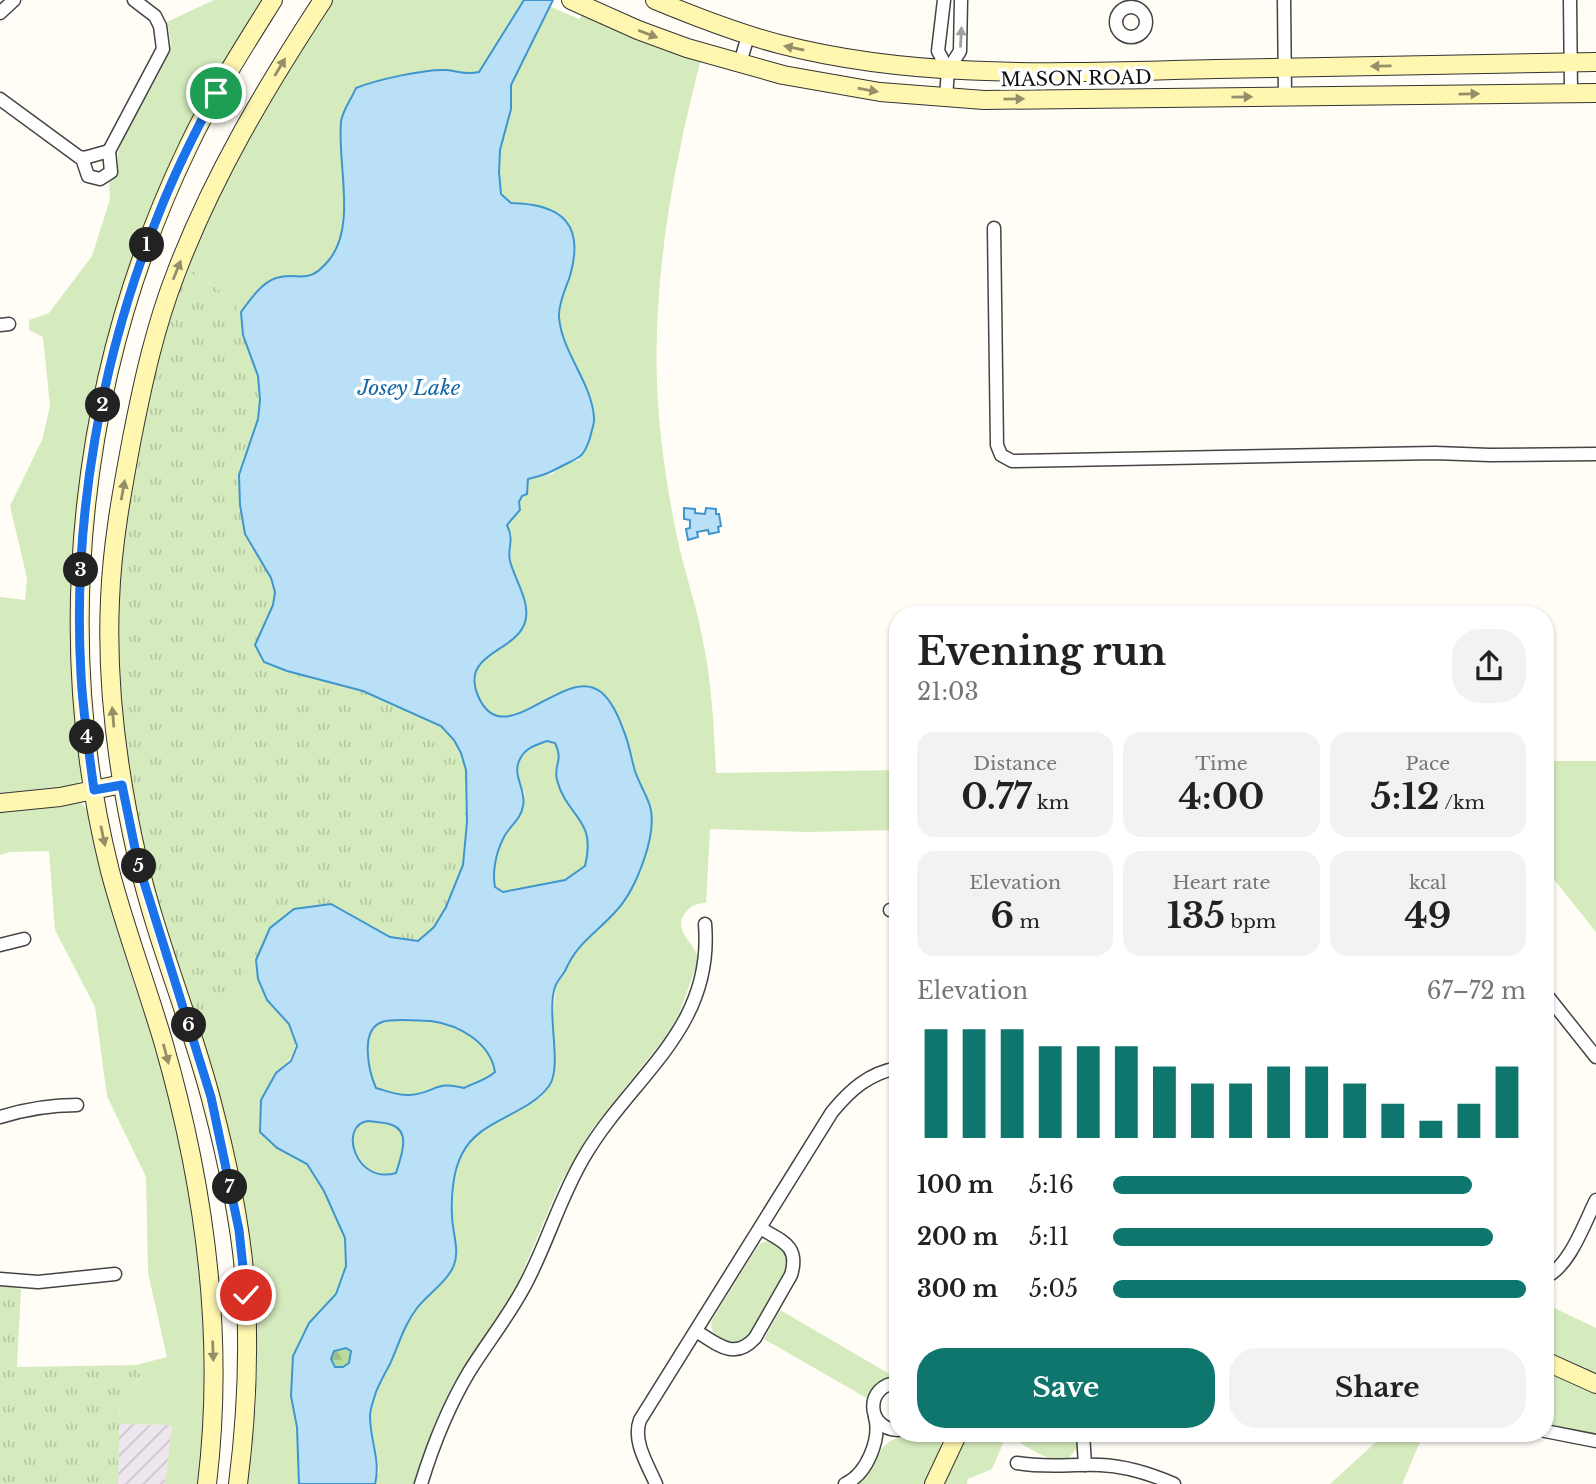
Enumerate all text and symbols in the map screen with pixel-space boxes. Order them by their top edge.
one-way arrow [955,25,966,47]
one-way arrow [638,28,659,39]
one-way arrow [783,42,805,53]
one-way arrow [273,58,286,77]
one-way arrow [1370,60,1392,72]
pin [186,63,246,123]
street label: MASON ROAD [1000,66,1152,91]
icon: arrive [197,74,235,112]
one-way arrow [857,85,879,96]
one-way arrow [1458,88,1480,100]
one-way arrow [1231,91,1253,103]
one-way arrow [1003,94,1025,105]
pin: 1 [130,228,164,262]
text: 1 [142,233,151,256]
one-way arrow [172,259,183,280]
water label: Josey Lake [357,375,461,401]
pin: 2 [86,388,120,422]
text: 2 [96,393,109,416]
one-way arrow [118,479,129,501]
pin: 3 [64,552,98,588]
text: 3 [74,558,87,581]
text: Evening run [917,628,1166,675]
button: share [1452,629,1526,703]
text: 21:03 [917,678,979,706]
one-way arrow [107,706,118,728]
pin: 4 [70,720,104,754]
text: 4 [80,725,93,748]
text: Distance [973,752,1057,775]
text: Time [1195,752,1248,775]
text: Pace [1406,752,1450,775]
text: 0.77 [961,775,1032,818]
text: 4:00 [1178,775,1265,818]
text: 5:12 [1371,775,1439,818]
text: km [1032,791,1069,814]
text: /km [1439,791,1485,814]
one-way arrow [98,825,109,847]
pin: 5 [122,848,156,884]
text: 5 [133,854,144,877]
text: Elevation [969,871,1061,894]
text: Heart rate [1173,871,1270,894]
text: kcal [1409,871,1447,894]
text: 6 [990,894,1014,937]
text: 135 [1167,894,1225,937]
text: 49 [1404,894,1451,937]
text: m [1014,910,1040,933]
text: bpm [1225,910,1276,933]
text: Elevation [917,977,1028,1005]
text: 67–72 m [1427,977,1526,1005]
pin: 6 [172,1007,206,1042]
text: 6 [182,1013,195,1036]
one-way arrow [162,1044,172,1065]
pin: 7 [212,1170,247,1204]
text: 100 m [917,1171,993,1199]
text: 5:16 [1029,1171,1074,1199]
text: 7 [225,1175,234,1198]
text: 200 m [917,1223,998,1251]
text: 5:11 [1029,1223,1069,1251]
pin [216,1265,276,1325]
text: 300 m [917,1275,998,1303]
text: 5:05 [1029,1275,1078,1303]
icon: check [227,1276,265,1314]
one-way arrow [207,1340,219,1362]
button: Save [917,1348,1215,1428]
button: Share [1229,1348,1526,1428]

